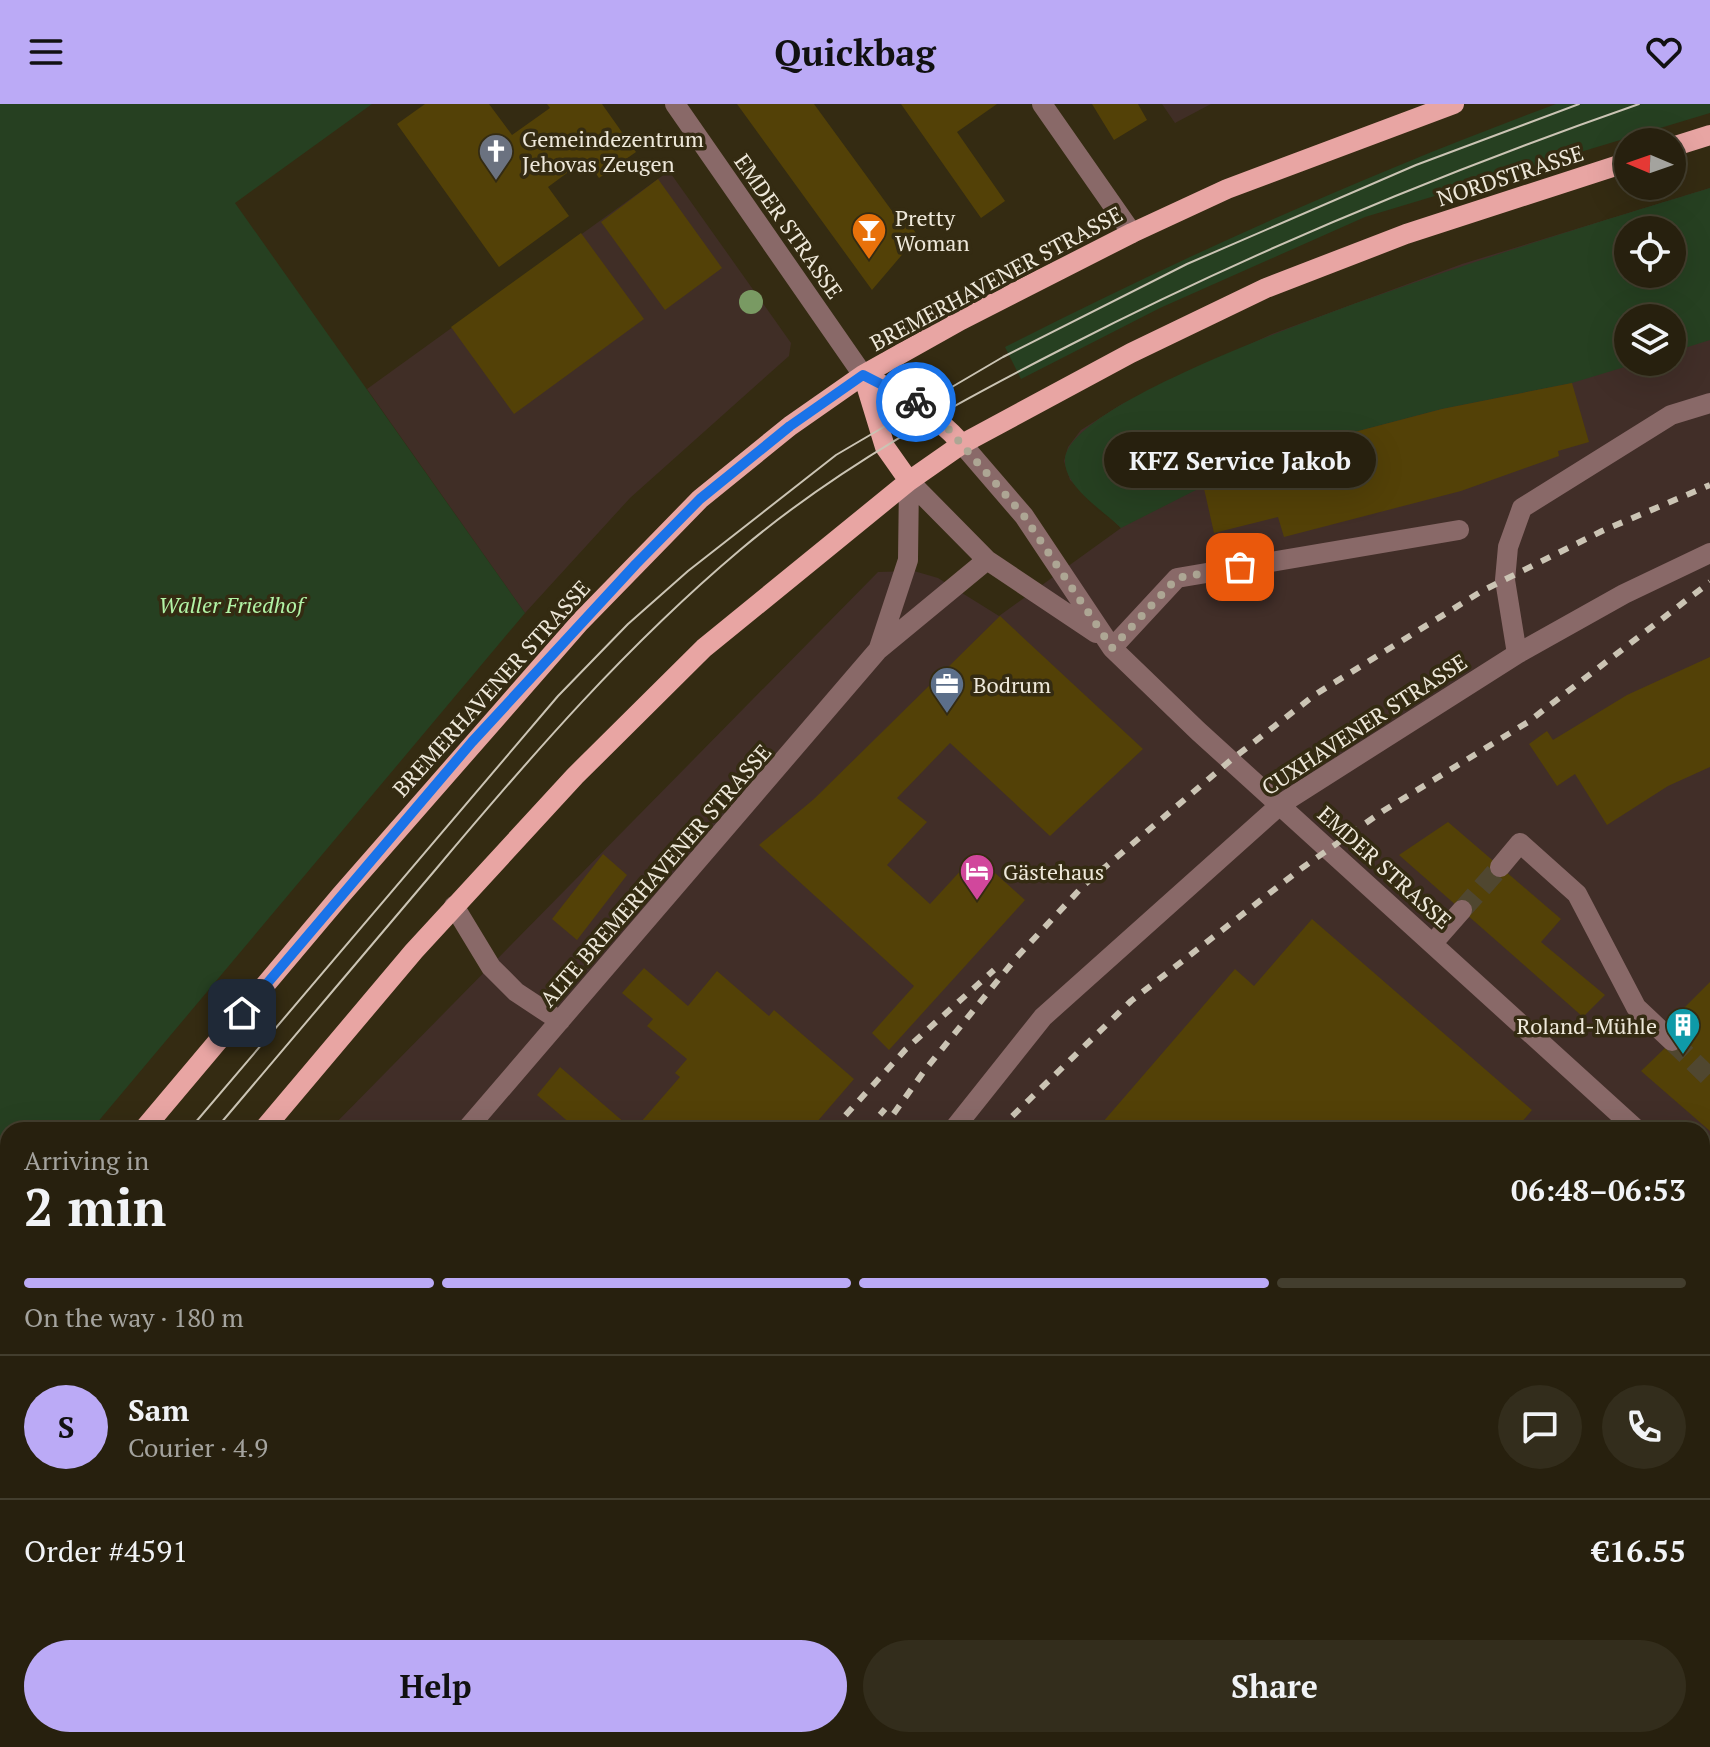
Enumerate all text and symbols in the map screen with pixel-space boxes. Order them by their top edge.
text: Quickbag [774,29,936,76]
icon: menu [24,30,68,74]
icon: heart [1642,30,1686,74]
place label: Gemeindezentrum Jehovas Zeugen [522,124,704,178]
north arrow [1614,128,1686,200]
map controls [1614,128,1686,376]
church icon: Gemeindezentrum Jehovas Zeugen [477,132,515,182]
street label: NORDSTRASSE [1433,138,1587,212]
street label: EMDER STRASSE [728,148,850,304]
street label: BREMERHAVENER STRASSE [865,199,1127,357]
place label: Pretty Woman [895,203,969,257]
bar icon: Pretty Woman [850,211,888,261]
button: locate [1614,216,1686,288]
button: layers [1614,304,1686,376]
courier [876,362,956,442]
icon: bike [894,380,938,424]
callout: KFZ Service Jakob [1104,431,1376,487]
text: KFZ Service Jakob [1129,443,1351,477]
pin [1206,533,1274,601]
icon: bag [1218,545,1262,589]
street label: BREMERHAVENER STRASSE [386,574,596,802]
park label: Waller Friedhof [158,590,308,619]
street label: CUXHAVENER STRASSE [1256,647,1472,801]
office icon: Bodrum [928,665,966,715]
place label: Bodrum [973,670,1051,699]
street label: ALTE BREMERHAVENER STRASSE [533,738,777,1012]
street label: EMDER STRASSE [1312,799,1458,935]
hotel icon: Gästehaus [958,852,996,902]
place label: Gästehaus [1003,857,1104,886]
pin [208,979,276,1047]
icon: home [220,991,264,1035]
building icon: Roland-Mühle [1664,1006,1702,1056]
place label: Roland-Mühle [1517,1011,1657,1040]
text: Arriving in [24,1143,149,1177]
text: 06:48–06:53 [1511,1170,1686,1210]
text: 2 min [24,1172,166,1241]
text: On the way · 180 m [24,1300,244,1334]
button: chat [1498,1385,1582,1469]
button: phone [1602,1385,1686,1469]
text: Sam [128,1390,189,1430]
text: S [58,1407,74,1447]
text: Courier · 4.9 [128,1430,268,1464]
text: Order #4591 [24,1531,188,1571]
text: €16.55 [1592,1531,1686,1571]
button: Help [24,1640,847,1732]
button: Share [863,1640,1686,1732]

